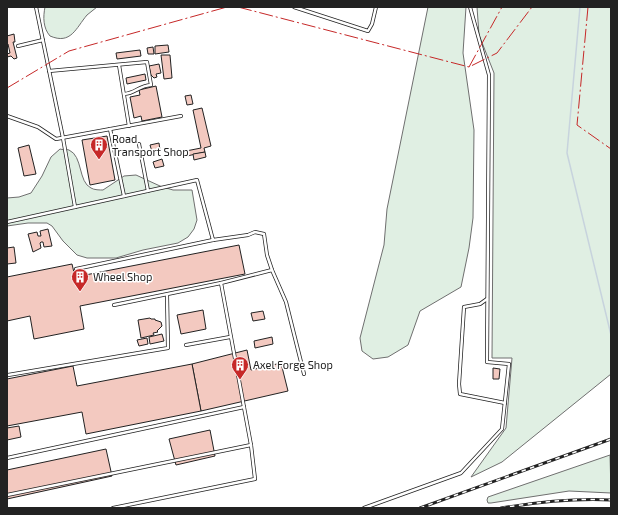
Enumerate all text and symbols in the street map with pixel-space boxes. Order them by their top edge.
place label: Road Transport Shop [112,132,189,158]
building icon: Road Transport Shop [89,135,109,160]
building icon: Wheel Shop [70,267,90,292]
place label: Wheel Shop [93,270,152,283]
building icon: Axel Forge Shop [230,355,250,380]
place label: Axel Forge Shop [253,358,333,371]

